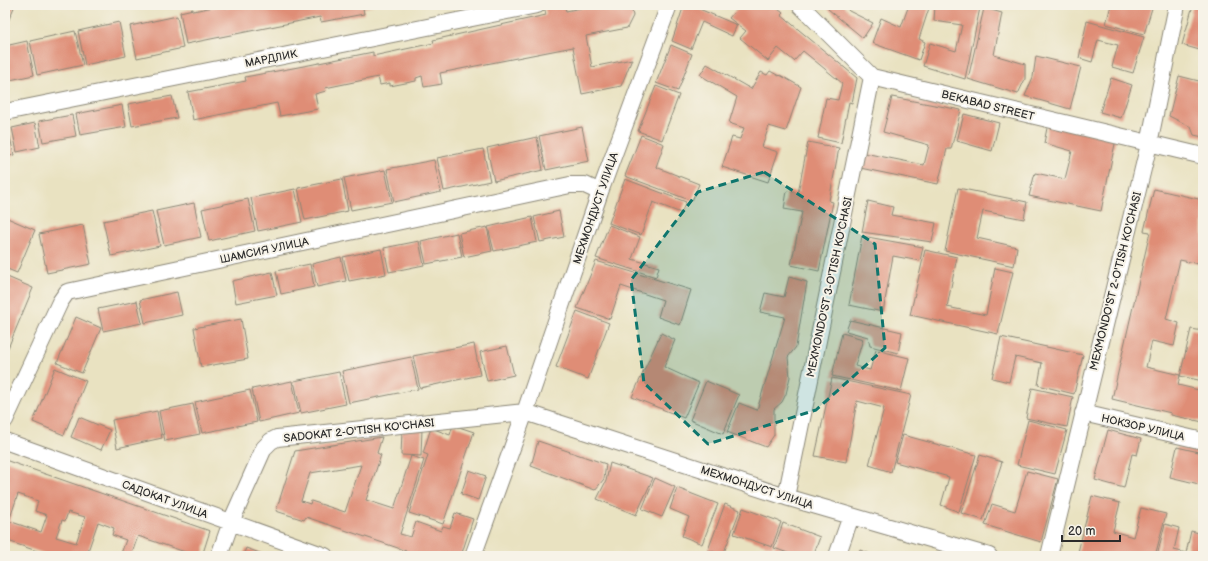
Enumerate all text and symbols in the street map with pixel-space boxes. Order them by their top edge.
street label: МАРДЛИК [244,47,299,70]
street label: BEKABAD STREET [940,88,1036,123]
street label: МЕХМОНДУСТ УЛИЦА [570,150,621,266]
street label: MEXMONDO'ST 2-O'TISH KO'CHASI [1087,190,1144,372]
street label: MEXMONDO'ST 3-O'TISH KO'CHASI [804,195,855,378]
street label: ШАМСИЯ УЛИЦА [219,235,310,266]
street label: НОКЗОР УЛИЦА [1100,412,1186,443]
street label: SADOKAT 2-O'TISH KO'CHASI [283,416,436,445]
street label: МЕХМОНДУСТ УЛИЦА [699,463,815,512]
street label: САДОКАТ УЛИЦА [120,478,210,521]
scale bar [1062,517,1120,543]
text: 20 m [1068,524,1095,539]

